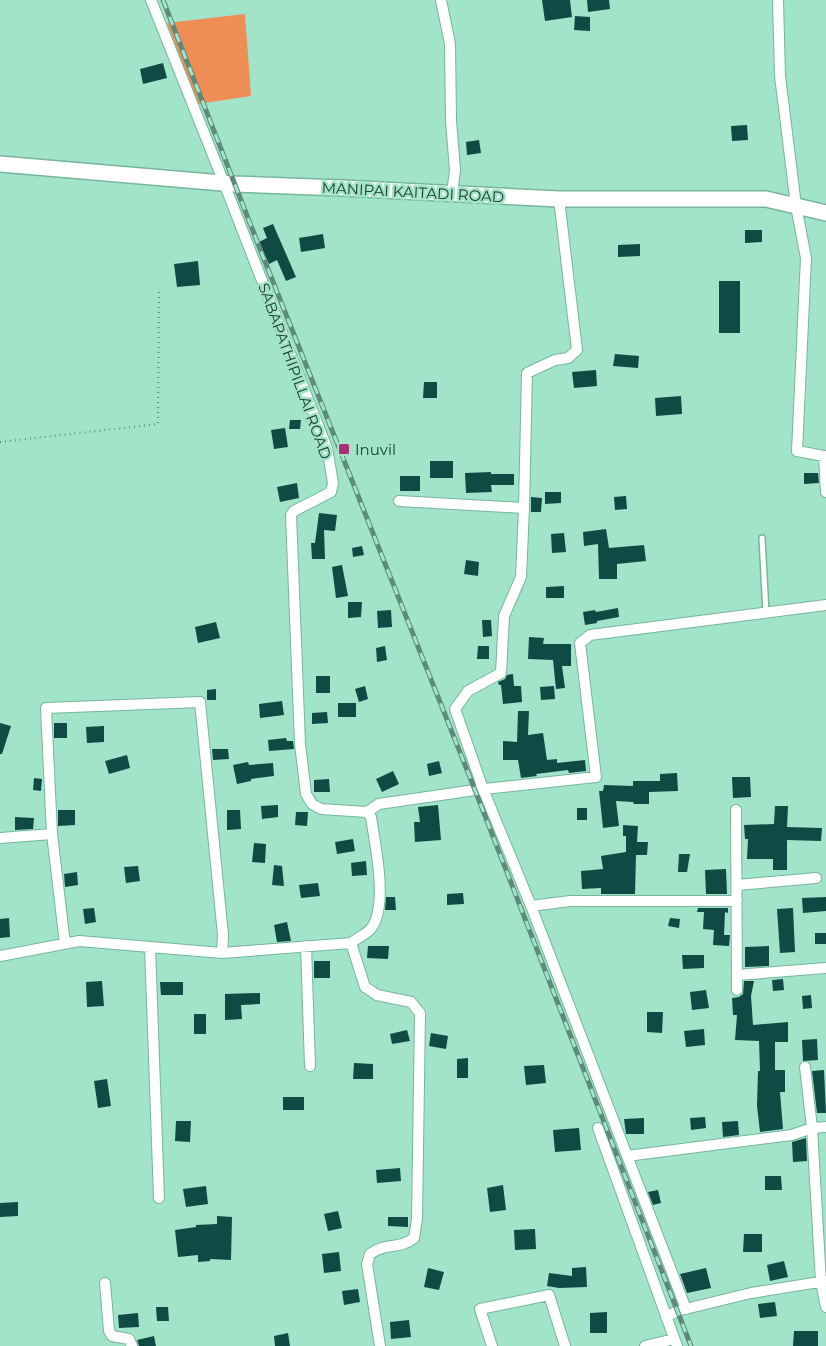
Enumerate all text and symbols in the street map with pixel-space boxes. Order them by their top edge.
street label: MANIPAI KAITADI ROAD [321,178,505,206]
street label: SABAPATHIPILLAI ROAD [254,280,336,462]
place label: Inuvil [355,440,396,459]
marker: Inuvil [337,442,351,456]

